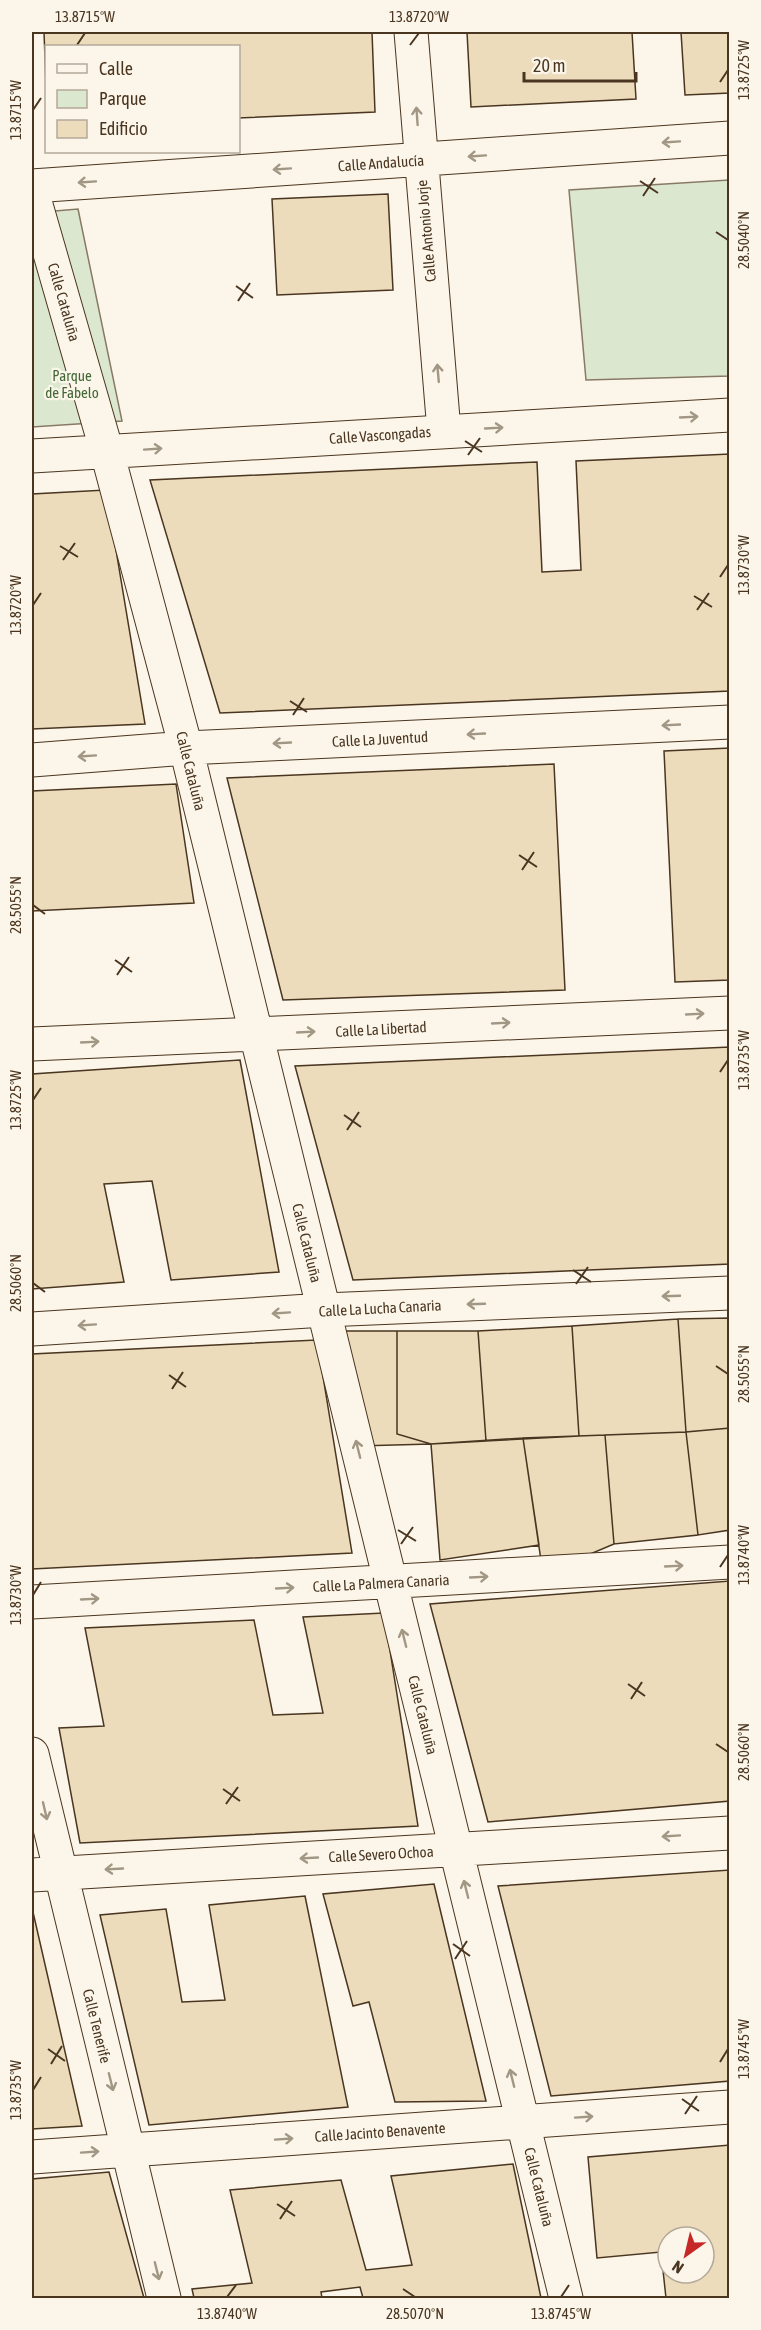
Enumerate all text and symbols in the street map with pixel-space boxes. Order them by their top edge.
text: 13.8715°W [55,8,115,25]
text: 13.8720°W [389,8,449,25]
text: 13.8725°W [735,40,752,100]
legend [45,45,240,153]
scale bar [524,45,636,83]
text: 20 m [533,55,565,76]
text: Calle [99,58,133,79]
text: 13.8715°W [7,80,24,140]
text: Parque [99,88,147,109]
one-way arrow [411,106,422,126]
text: Edificio [99,118,148,139]
one-way arrow [662,137,682,148]
one-way arrow [467,151,487,162]
street label: Calle Andalucía [337,152,425,174]
one-way arrow [273,164,293,175]
one-way arrow [78,177,98,188]
street label: Calle Antonio Jorje [413,179,439,283]
text: 28.5040°N [735,211,752,269]
street label: Calle Cataluña [45,261,83,343]
one-way arrow [433,363,444,383]
park label: Parque de Fabelo [45,367,99,401]
one-way arrow [678,412,698,423]
street label: Calle Vascongadas [329,423,431,447]
one-way arrow [484,423,504,434]
one-way arrow [142,444,162,455]
text: 13.8730°W [735,535,752,595]
text: 13.8720°W [7,575,24,635]
one-way arrow [662,719,682,730]
street label: Calle La Juventud [332,728,428,750]
one-way arrow [467,728,487,739]
street label: Calle Cataluña [173,730,209,812]
one-way arrow [272,738,292,749]
one-way arrow [77,750,97,761]
text: 28.5055°N [7,876,24,934]
one-way arrow [685,1009,705,1020]
street label: Calle La Libertad [335,1018,427,1040]
one-way arrow [490,1018,510,1029]
one-way arrow [295,1026,315,1037]
text: 13.8735°W [735,1030,752,1090]
one-way arrow [79,1036,99,1047]
text: 13.8725°W [7,1070,24,1130]
street label: Calle Cataluña [289,1202,325,1284]
text: 28.5060°N [7,1254,24,1312]
one-way arrow [662,1290,682,1301]
street label: Calle La Lucha Canaria [318,1296,442,1320]
one-way arrow [467,1298,487,1309]
one-way arrow [272,1308,292,1319]
one-way arrow [77,1320,97,1331]
text: 28.5055°N [735,1345,752,1403]
one-way arrow [352,1440,364,1459]
text: 13.8740°W [735,1525,752,1585]
one-way arrow [663,1560,683,1571]
text: 13.8730°W [7,1565,24,1625]
street label: Calle La Palmera Canaria [312,1571,450,1595]
one-way arrow [469,1572,489,1583]
one-way arrow [274,1583,294,1594]
one-way arrow [79,1593,99,1604]
one-way arrow [398,1629,410,1648]
street label: Calle Cataluña [405,1674,441,1756]
text: 28.5060°N [735,1723,752,1781]
one-way arrow [39,1801,51,1820]
one-way arrow [662,1831,682,1842]
street label: Calle Severo Ochoa [328,1843,434,1865]
one-way arrow [299,1853,319,1864]
one-way arrow [105,1864,125,1875]
one-way arrow [459,1880,471,1899]
street label: Calle Tenerife [80,1987,114,2065]
text: 13.8745°W [735,2019,752,2079]
text: 13.8735°W [7,2060,24,2120]
one-way arrow [506,2069,518,2088]
one-way arrow [105,2072,117,2091]
one-way arrow [573,2111,593,2122]
street label: Calle Jacinto Benavente [314,2119,446,2145]
one-way arrow [274,2133,294,2144]
street label: Calle Cataluña [521,2146,557,2228]
one-way arrow [79,2147,99,2158]
north arrow [656,2225,716,2285]
text: N [669,2257,687,2278]
one-way arrow [152,2261,164,2280]
text: 13.8740°W [197,2305,257,2322]
text: 28.5070°N [386,2305,444,2322]
text: 13.8745°W [531,2305,591,2322]

